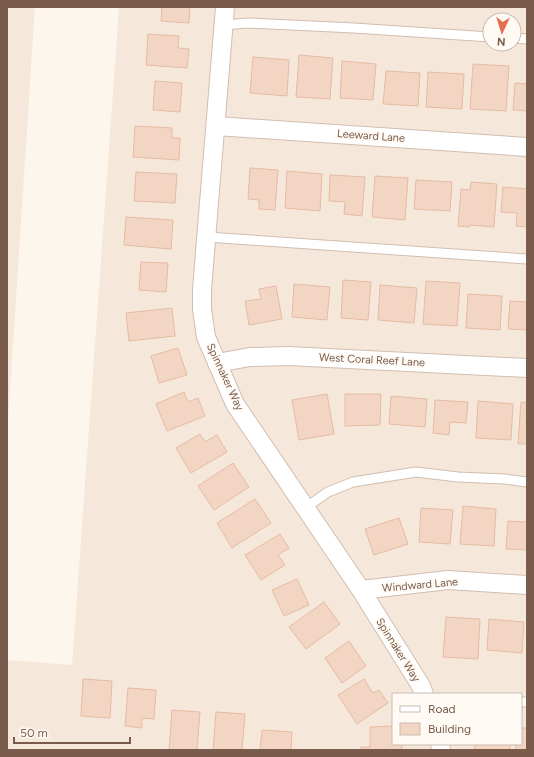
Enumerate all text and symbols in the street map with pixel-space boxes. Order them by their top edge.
north arrow [482,12,522,52]
text: N [497,35,506,48]
street label: Leeward Lane [337,127,405,145]
street label: Spinnaker Way [204,341,246,413]
street label: West Coral Reef Lane [319,351,425,369]
street label: Windward Lane [382,575,458,595]
street label: Spinnaker Way [373,616,423,684]
legend [392,693,522,745]
text: Road [428,702,456,716]
scale bar [14,719,130,745]
text: Building [428,722,471,736]
text: 50 m [20,726,48,740]

